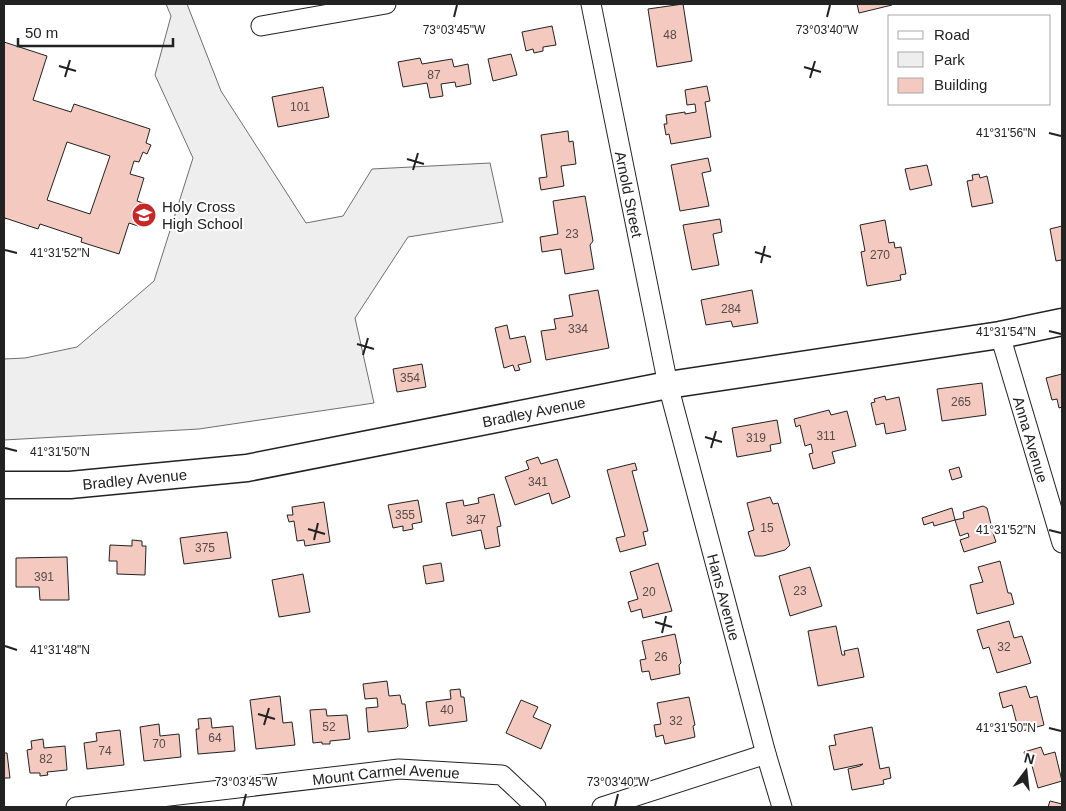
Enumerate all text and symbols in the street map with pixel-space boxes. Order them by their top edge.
scale bar [18,15,172,47]
legend [888,15,1051,105]
text: 73°03'45"W [423,23,486,37]
text: 73°03'40"W [796,23,859,37]
text: 50 m [25,24,58,41]
text: Road [934,26,970,43]
house number: 48 [663,28,677,42]
text: Park [934,51,965,68]
house number: 87 [427,68,441,82]
text: Building [934,76,987,93]
house number: 101 [290,100,310,114]
text: 41°31'56"N [976,126,1036,140]
street label: Arnold Street [612,150,647,240]
place label: Holy Cross High School [162,198,243,232]
school or university icon: Holy Cross High School [131,202,157,228]
house number: 23 [565,227,579,241]
text: 41°31'52"N [30,246,90,260]
house number: 270 [870,248,890,262]
house number: 284 [721,302,741,316]
house number: 334 [568,322,588,336]
text: 41°31'54"N [976,325,1036,339]
house number: 354 [400,371,420,385]
street label: Bradley Avenue [481,393,587,430]
street label: Anna Avenue [1010,394,1052,485]
house number: 265 [951,395,971,409]
house number: 311 [816,429,836,443]
house number: 319 [746,431,766,445]
text: 41°31'50"N [30,445,90,459]
street label: Bradley Avenue [82,465,188,492]
house number: 341 [528,475,548,489]
house number: 355 [395,508,415,522]
house number: 347 [466,513,486,527]
house number: 15 [760,521,774,535]
text: 41°31'52"N [976,523,1036,537]
house number: 375 [195,541,215,555]
street label: Hans Avenue [705,552,744,642]
house number: 391 [34,570,54,584]
house number: 23 [793,584,807,598]
house number: 20 [642,585,656,599]
house number: 32 [997,640,1011,654]
text: 41°31'48"N [30,643,90,657]
house number: 26 [654,650,668,664]
house number: 40 [440,703,454,717]
house number: 32 [669,714,683,728]
house number: 52 [322,720,336,734]
text: 41°31'50"N [976,721,1036,735]
house number: 64 [208,731,222,745]
house number: 70 [152,737,166,751]
house number: 74 [98,744,112,758]
north arrow [1001,746,1051,796]
text: N [1022,749,1036,767]
house number: 82 [39,752,53,766]
street label: Mount Carmel Avenue [311,760,460,788]
text: 73°03'45"W [215,775,278,789]
text: 73°03'40"W [587,775,650,789]

